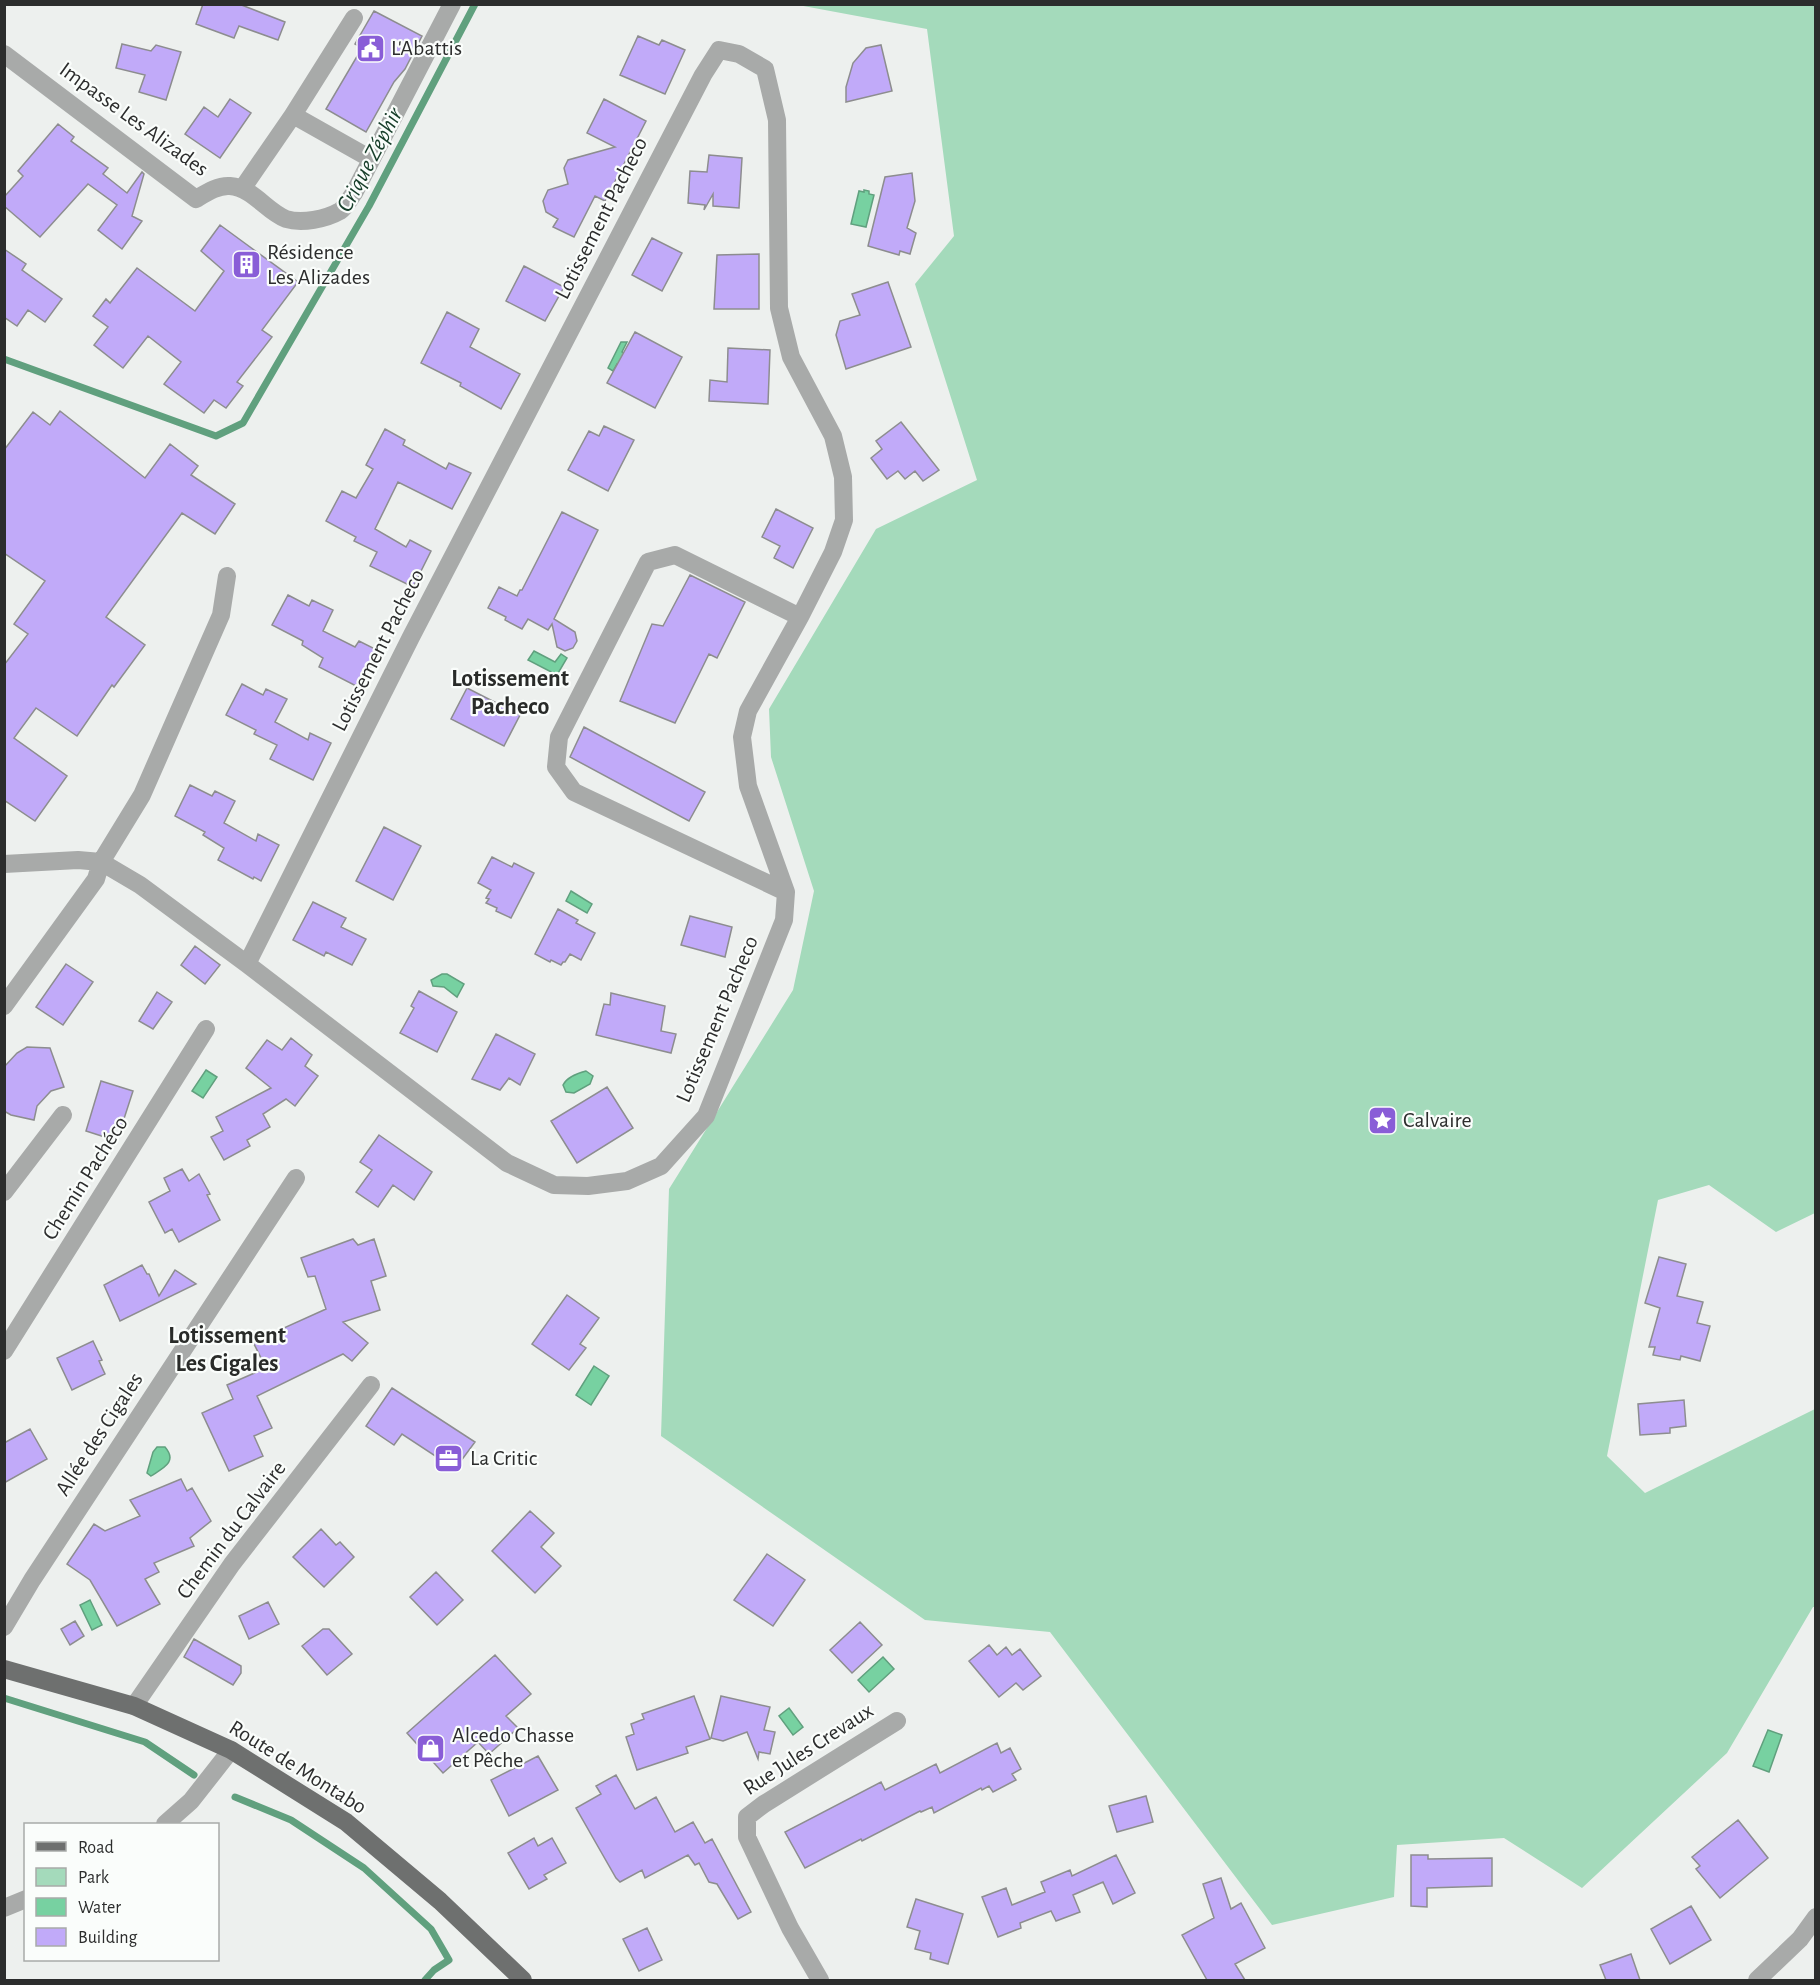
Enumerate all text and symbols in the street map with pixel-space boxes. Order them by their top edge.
public building icon: L'Abattis [354,32,386,64]
place label: L'Abattis [391,37,462,59]
street label: Impasse Les Alizades [56,58,212,180]
water label: Crique Zéphir [333,103,408,216]
street label: Lotissement Pacheco [551,133,651,303]
place label: Résidence Les Alizades [267,241,370,288]
building icon: Résidence Les Alizades [230,249,262,281]
street label: Lotissement Pacheco [328,565,428,735]
district label: Lotissement Pacheco [451,667,569,719]
street label: Lotissement Pacheco [672,933,762,1105]
place icon: Calvaire [1366,1104,1398,1136]
place label: Calvaire [1403,1109,1472,1131]
street label: Chemin Pachéco [38,1112,132,1244]
district label: Lotissement Les Cigales [168,1324,286,1376]
street label: Allée des Cigales [51,1369,147,1499]
office icon: La Critic [433,1442,465,1474]
place label: La Critic [470,1447,538,1469]
street label: Chemin du Calvaire [172,1457,290,1603]
street label: Rue Jules Crevaux [739,1699,877,1799]
street label: Route de Montabo [225,1716,371,1818]
place label: Alcedo Chasse et Pêche [452,1724,574,1771]
shop icon: Alcedo Chasse et Pêche [415,1732,447,1764]
legend [24,1823,219,1961]
text: Road [78,1839,114,1857]
text: Park [78,1869,110,1887]
text: Water [78,1899,121,1917]
text: Building [78,1929,138,1947]

